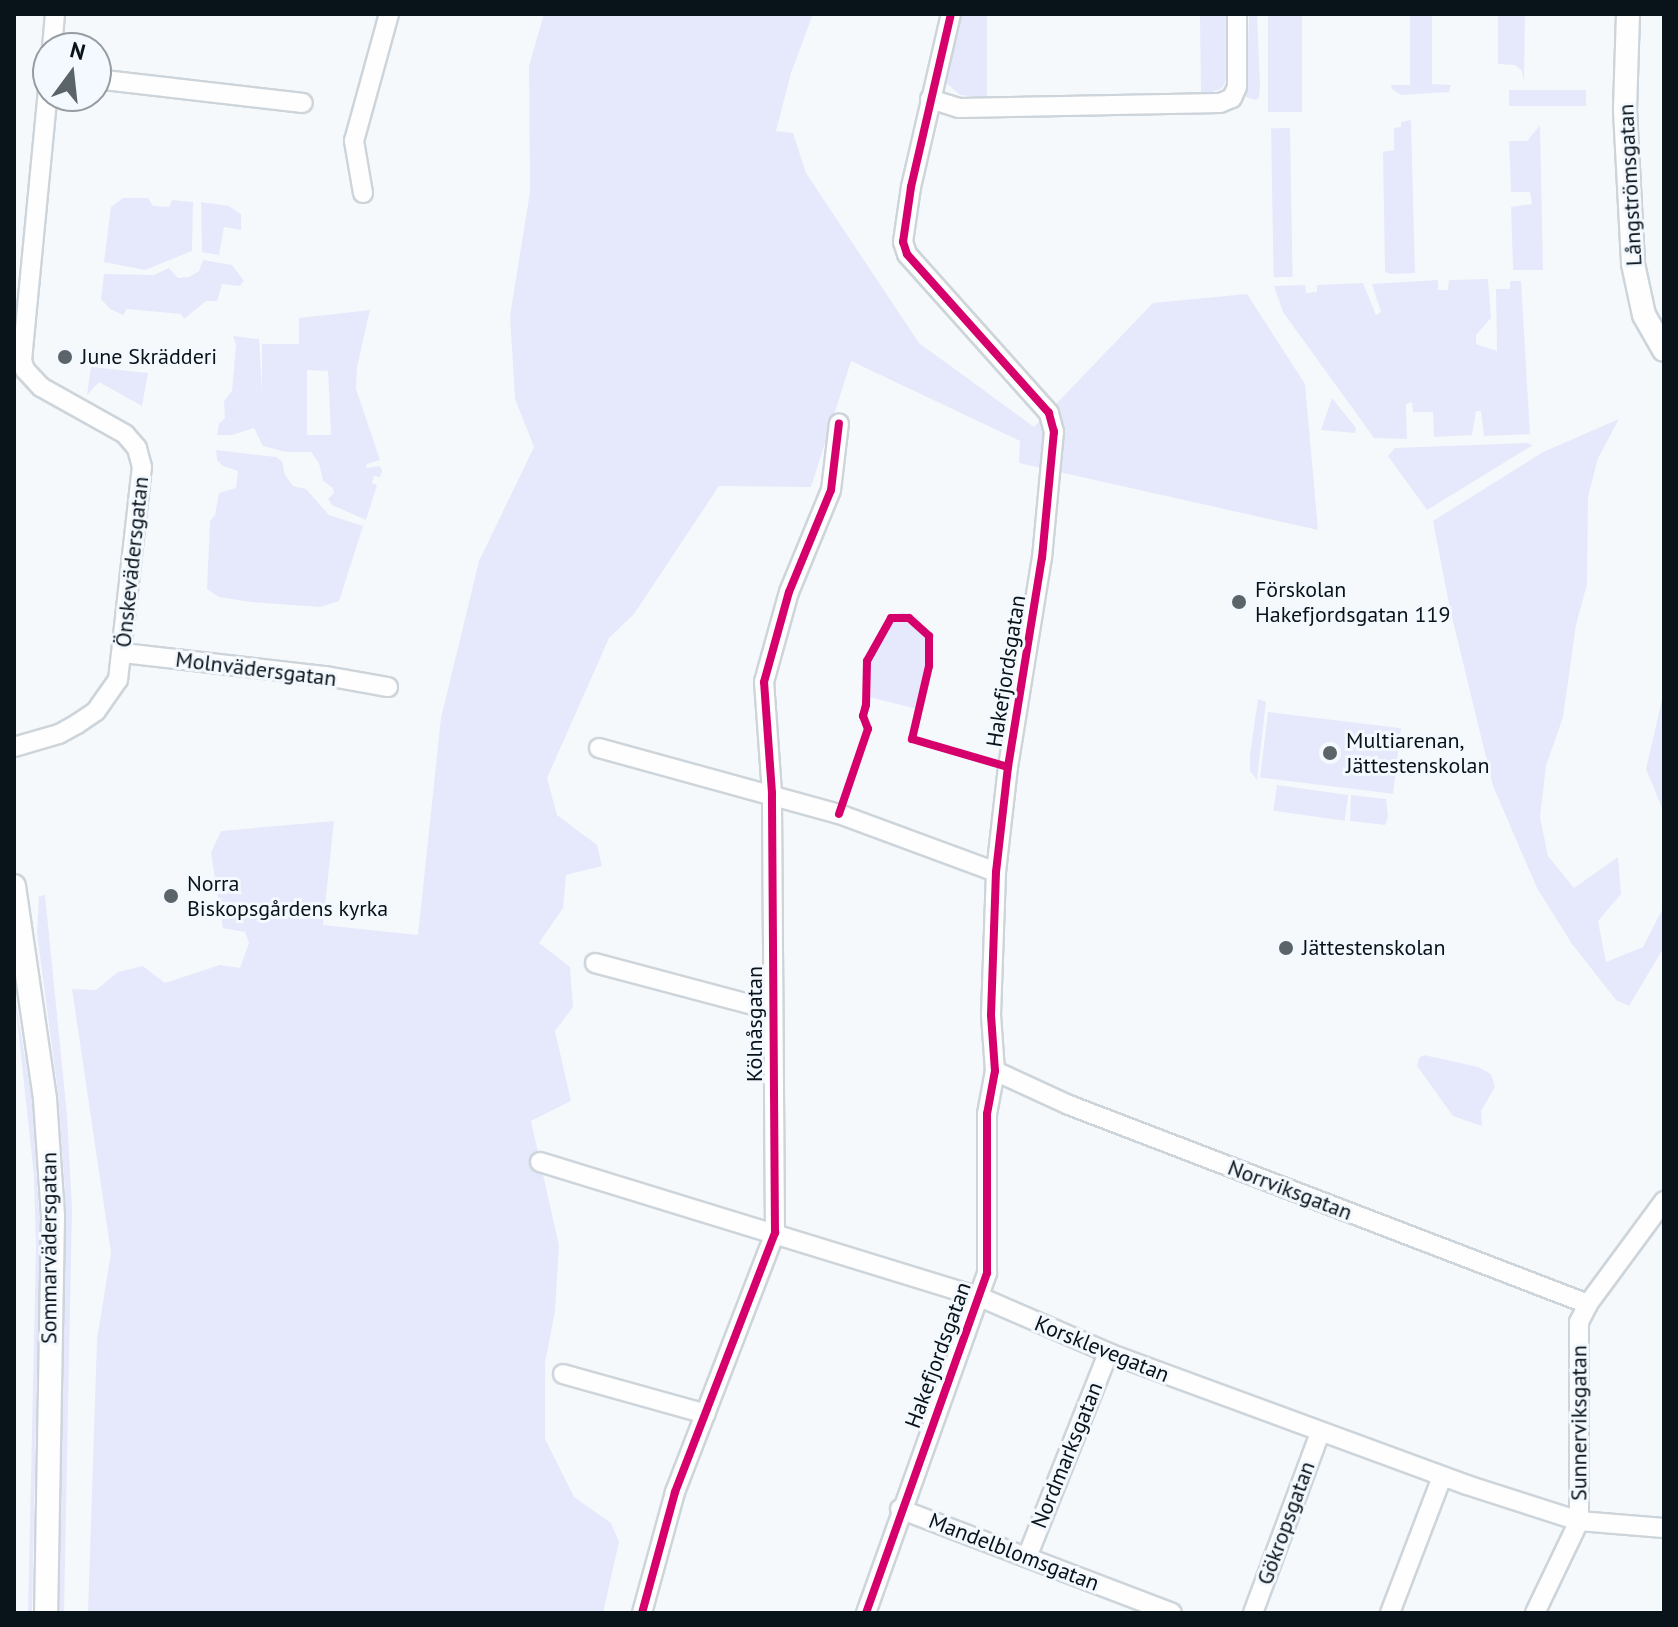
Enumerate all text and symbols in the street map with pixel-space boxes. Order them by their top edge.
north arrow [32,32,112,112]
text: N [67,35,88,66]
street label: Långströmsgatan [1613,103,1647,267]
place label: June Skrädderi [81,344,217,370]
marker: June Skrädderi [56,348,74,366]
street label: Önskevädersgatan [110,475,154,649]
place label: Förskolan Hakefjordsgatan 119 [1255,576,1450,628]
street label: Hakefjordsgatan [981,593,1031,749]
marker: Förskolan Hakefjordsgatan 119 [1230,593,1248,611]
street label: Molnvädersgatan [174,646,338,692]
place label: Multiarenan, Jättestenskolan [1346,727,1490,778]
marker: Multiarenan, Jättestenskolan [1321,744,1339,762]
place label: Norra Biskopsgårdens kyrka [187,870,388,922]
marker: Norra Biskopsgårdens kyrka [162,887,180,905]
place label: Jättestenskolan [1302,935,1446,961]
marker: Jättestenskolan [1277,939,1295,957]
street label: Kölnåsgatan [742,966,768,1082]
street label: Sommarvädersgatan [36,1152,62,1344]
street label: Norrviksgatan [1224,1154,1356,1226]
street label: Hakefjordsgatan [899,1278,977,1432]
street label: Korsklevegatan [1031,1310,1173,1388]
street label: Sunnerviksgatan [1566,1345,1592,1501]
street label: Nordmarksgatan [1026,1378,1108,1532]
street label: Gökropsgatan [1251,1458,1321,1588]
street label: Mandelblomsgatan [925,1507,1103,1597]

